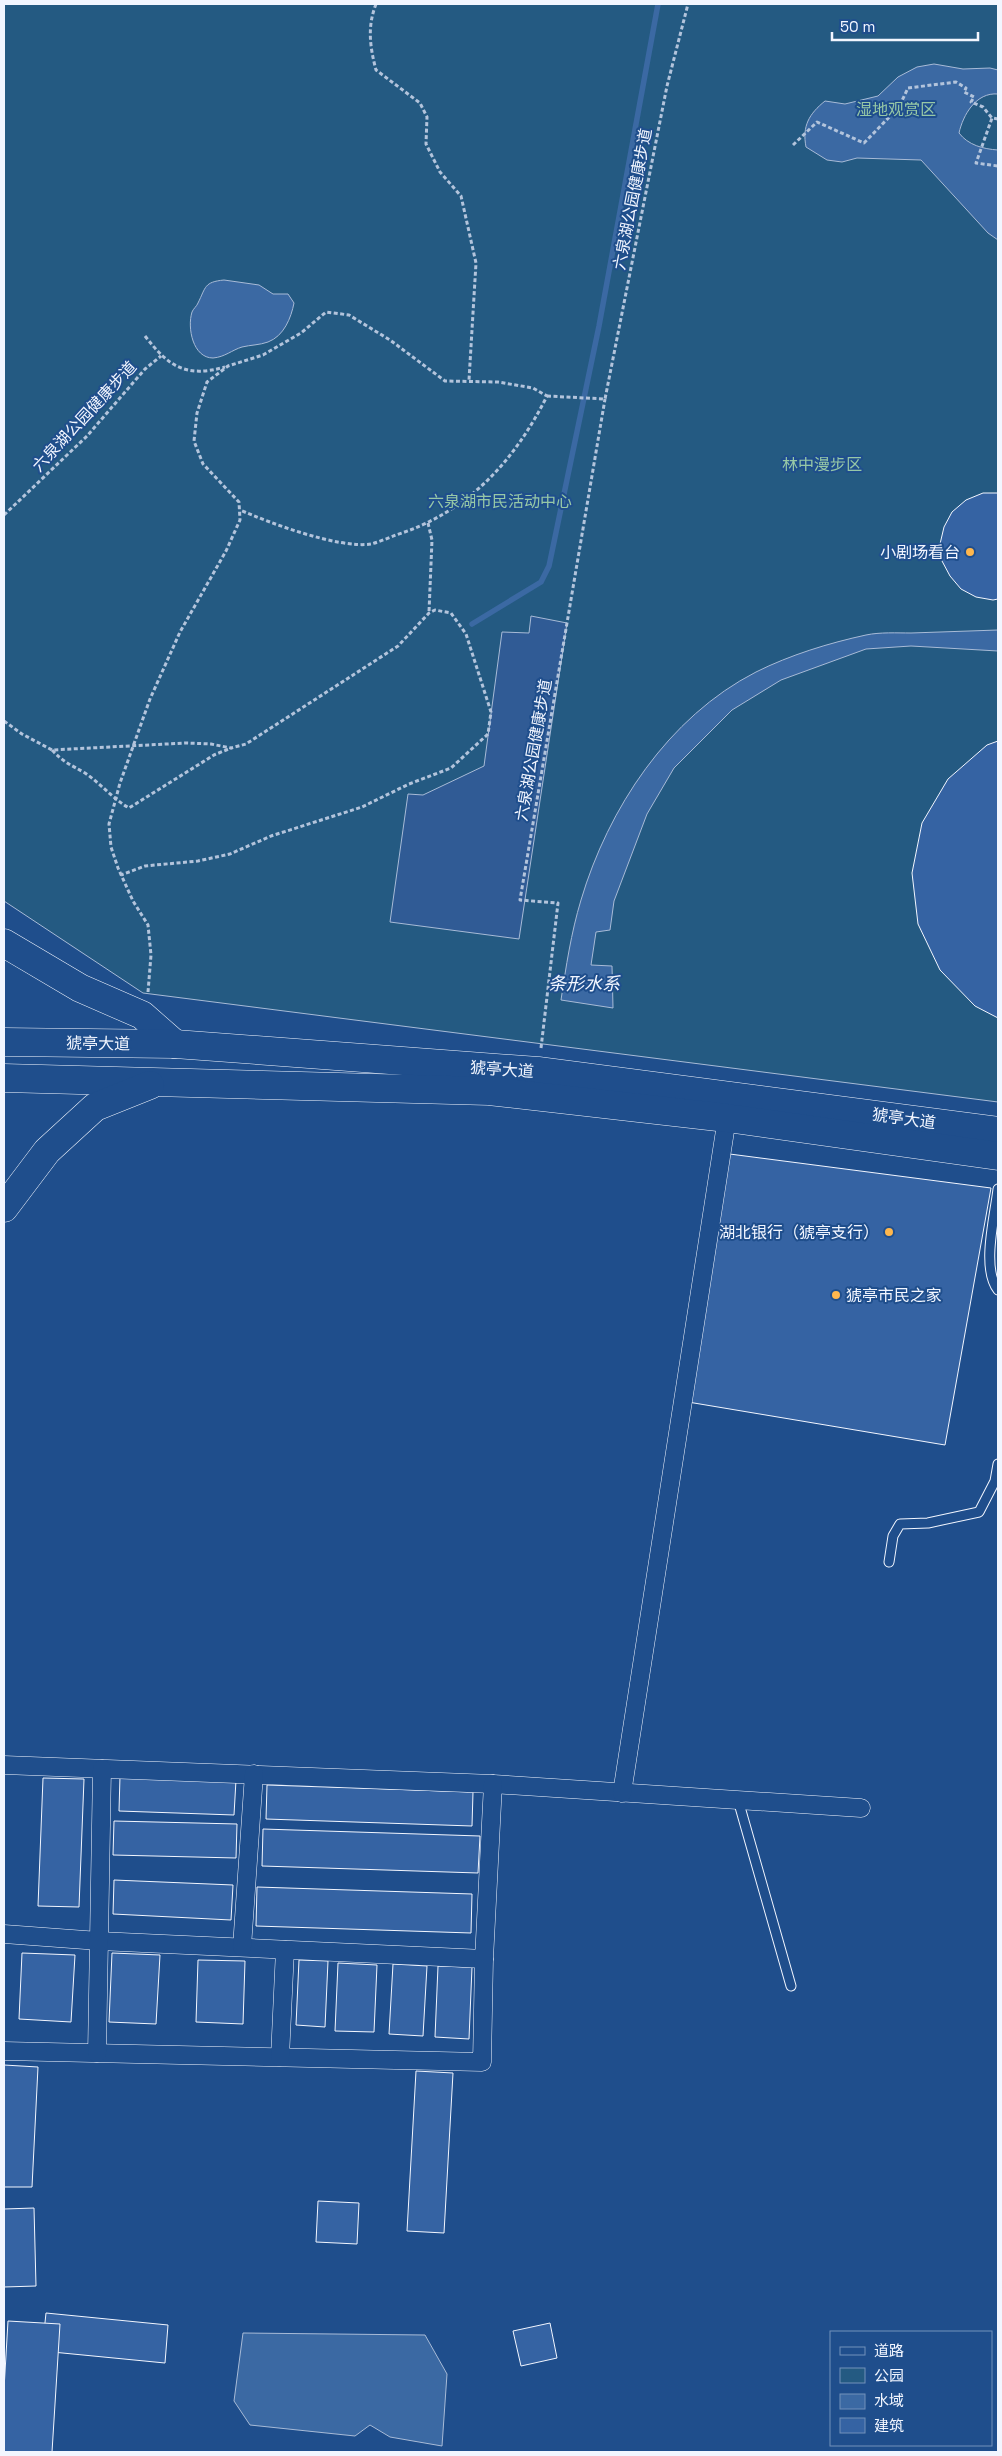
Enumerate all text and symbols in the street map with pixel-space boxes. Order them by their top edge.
scale bar [832,10,978,42]
text: 50 m [840,17,875,36]
park label: 湿地观赏区 [856,99,936,120]
street label: 六泉湖公园健康步道 [608,126,657,272]
street label: 六泉湖公园健康步道 [28,357,141,476]
park label: 林中漫步区 [782,454,862,475]
park label: 六泉湖市民活动中心 [428,491,572,512]
place label: 小剧场看台 [880,542,960,563]
marker: 小剧场看台 [964,546,976,558]
street label: 六泉湖公园健康步道 [511,677,556,823]
water label: 条形水系 [548,972,621,995]
street label: 猇亭大道 [66,1032,130,1055]
street label: 猇亭大道 [469,1057,535,1082]
street label: 猇亭大道 [871,1104,937,1133]
place label: 湖北银行（猇亭支行） [719,1222,879,1243]
marker: 湖北银行（猇亭支行） [883,1226,895,1238]
place label: 猇亭市民之家 [846,1285,942,1306]
marker: 猇亭市民之家 [830,1289,842,1301]
legend [830,2331,992,2446]
text: 道路 [874,2341,904,2360]
text: 公园 [874,2366,904,2385]
text: 水域 [874,2391,904,2410]
text: 建筑 [874,2416,904,2435]

